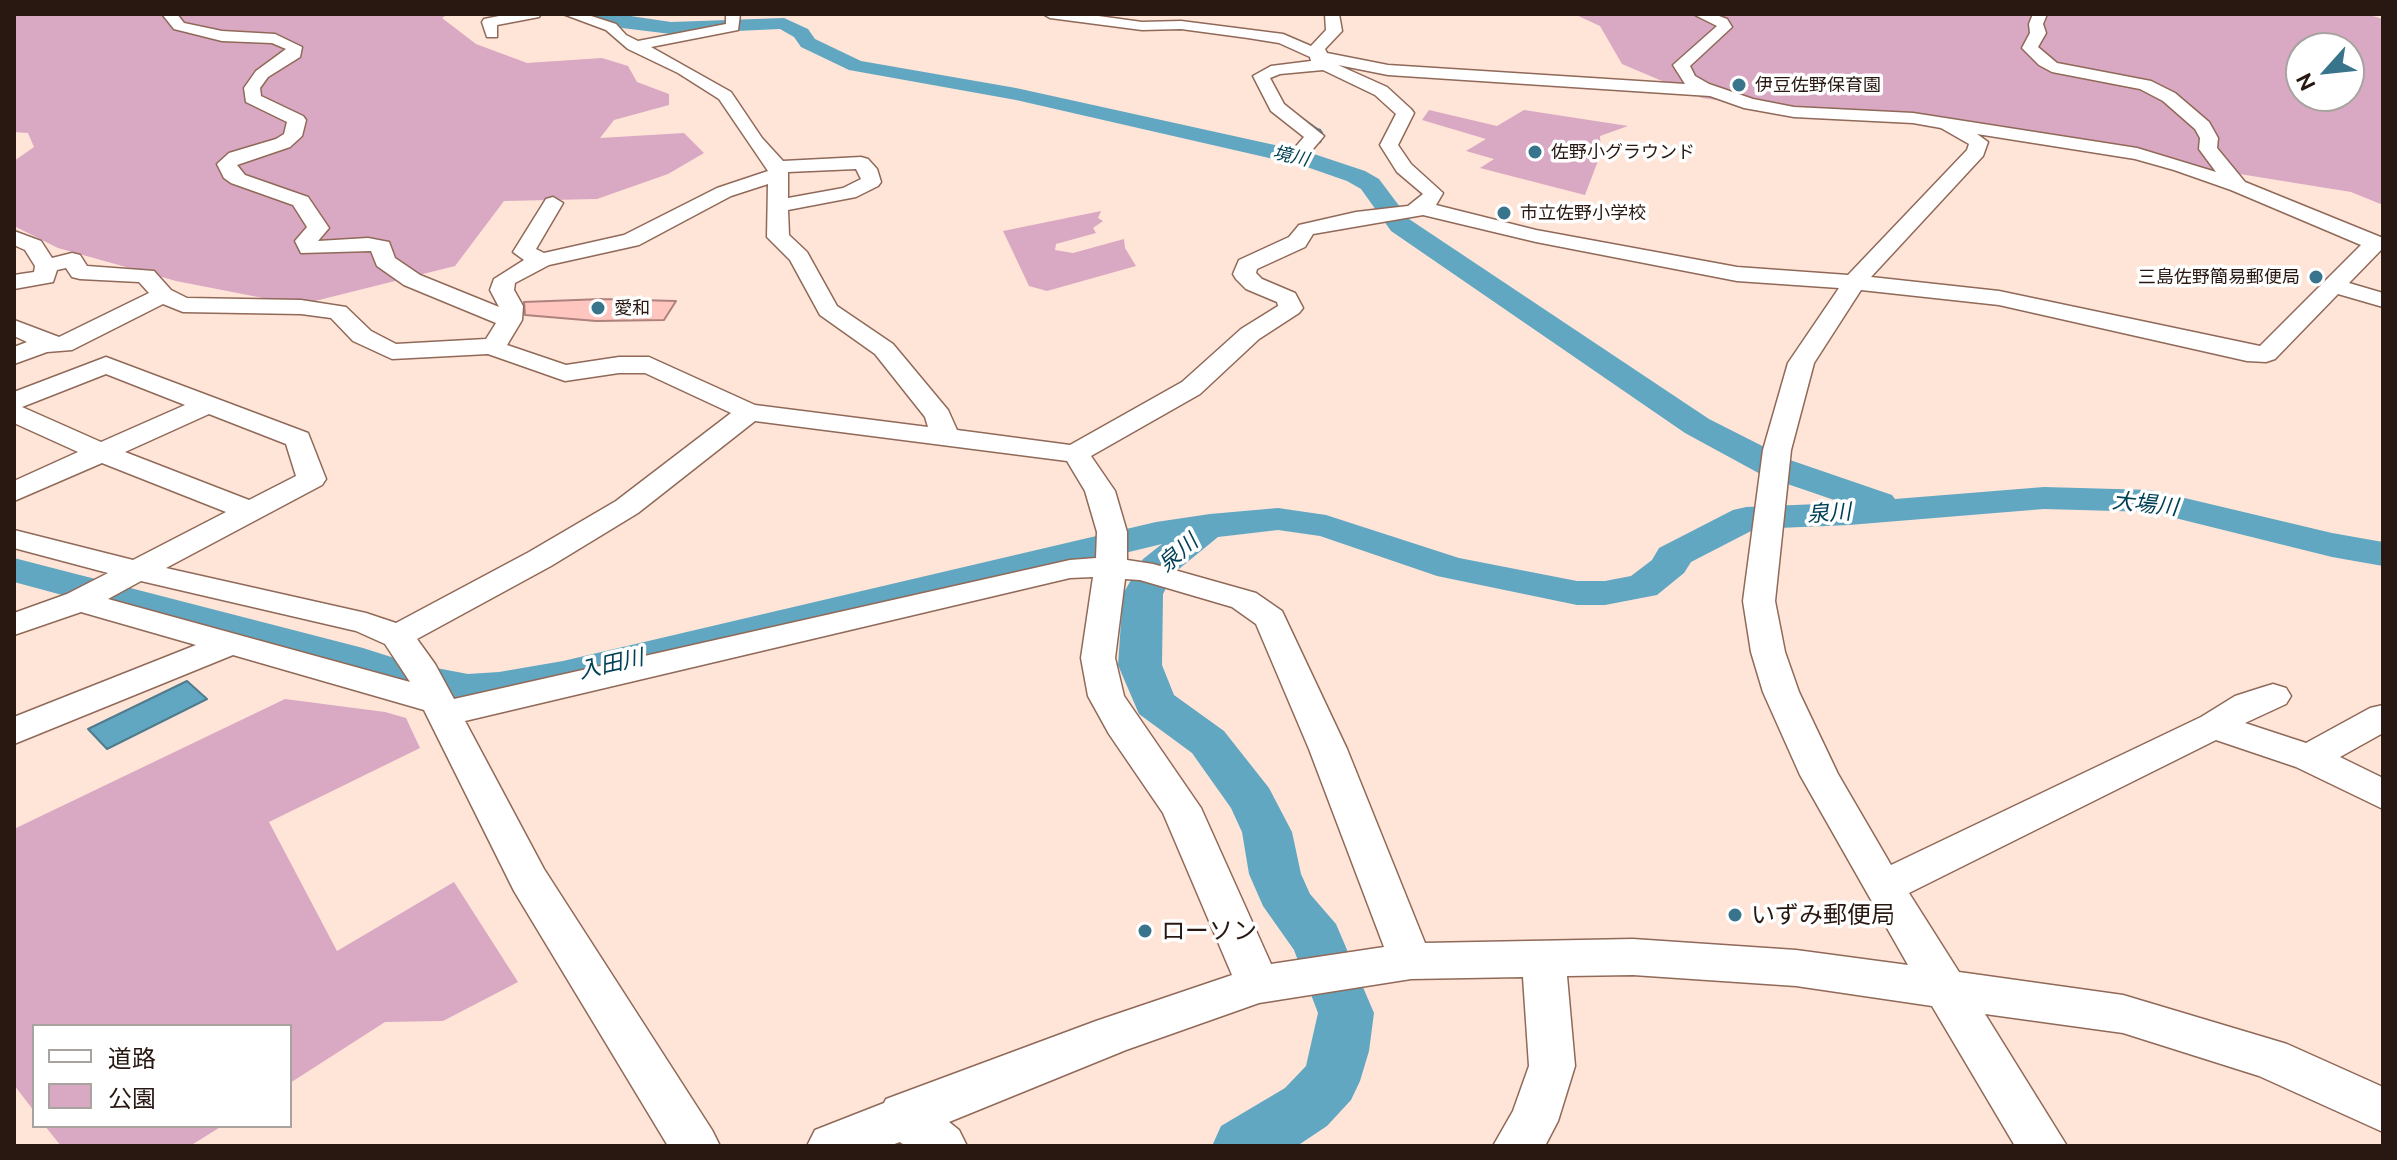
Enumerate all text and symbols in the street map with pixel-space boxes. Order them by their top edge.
north arrow [2285,32,2365,112]
text: N [2290,69,2320,95]
place label: 伊豆佐野保育園 [1755,74,1881,96]
marker: 伊豆佐野保育園 [1730,76,1748,94]
water label: 境川 [1271,141,1311,171]
place label: 佐野小グラウンド [1551,141,1695,163]
marker: 佐野小グラウンド [1526,143,1544,161]
place label: 市立佐野小学校 [1520,202,1646,224]
marker: 市立佐野小学校 [1495,204,1513,222]
place label: 三島佐野簡易郵便局 [2138,266,2300,288]
marker: 三島佐野簡易郵便局 [2307,268,2325,286]
place label: 愛和 [614,297,650,319]
marker: 愛和 [589,299,607,317]
water label: 大場川 [2111,487,2179,521]
water label: 泉川 [1806,498,1852,528]
water label: 泉川 [1153,529,1203,577]
water label: 入田川 [576,644,646,684]
place label: いずみ郵便局 [1751,901,1895,929]
marker: いずみ郵便局 [1726,906,1744,924]
place label: ローソン [1161,917,1257,945]
marker: ローソン [1136,922,1154,940]
legend [32,1024,292,1128]
text: 道路 [108,1045,156,1072]
text: 公園 [108,1085,156,1112]

